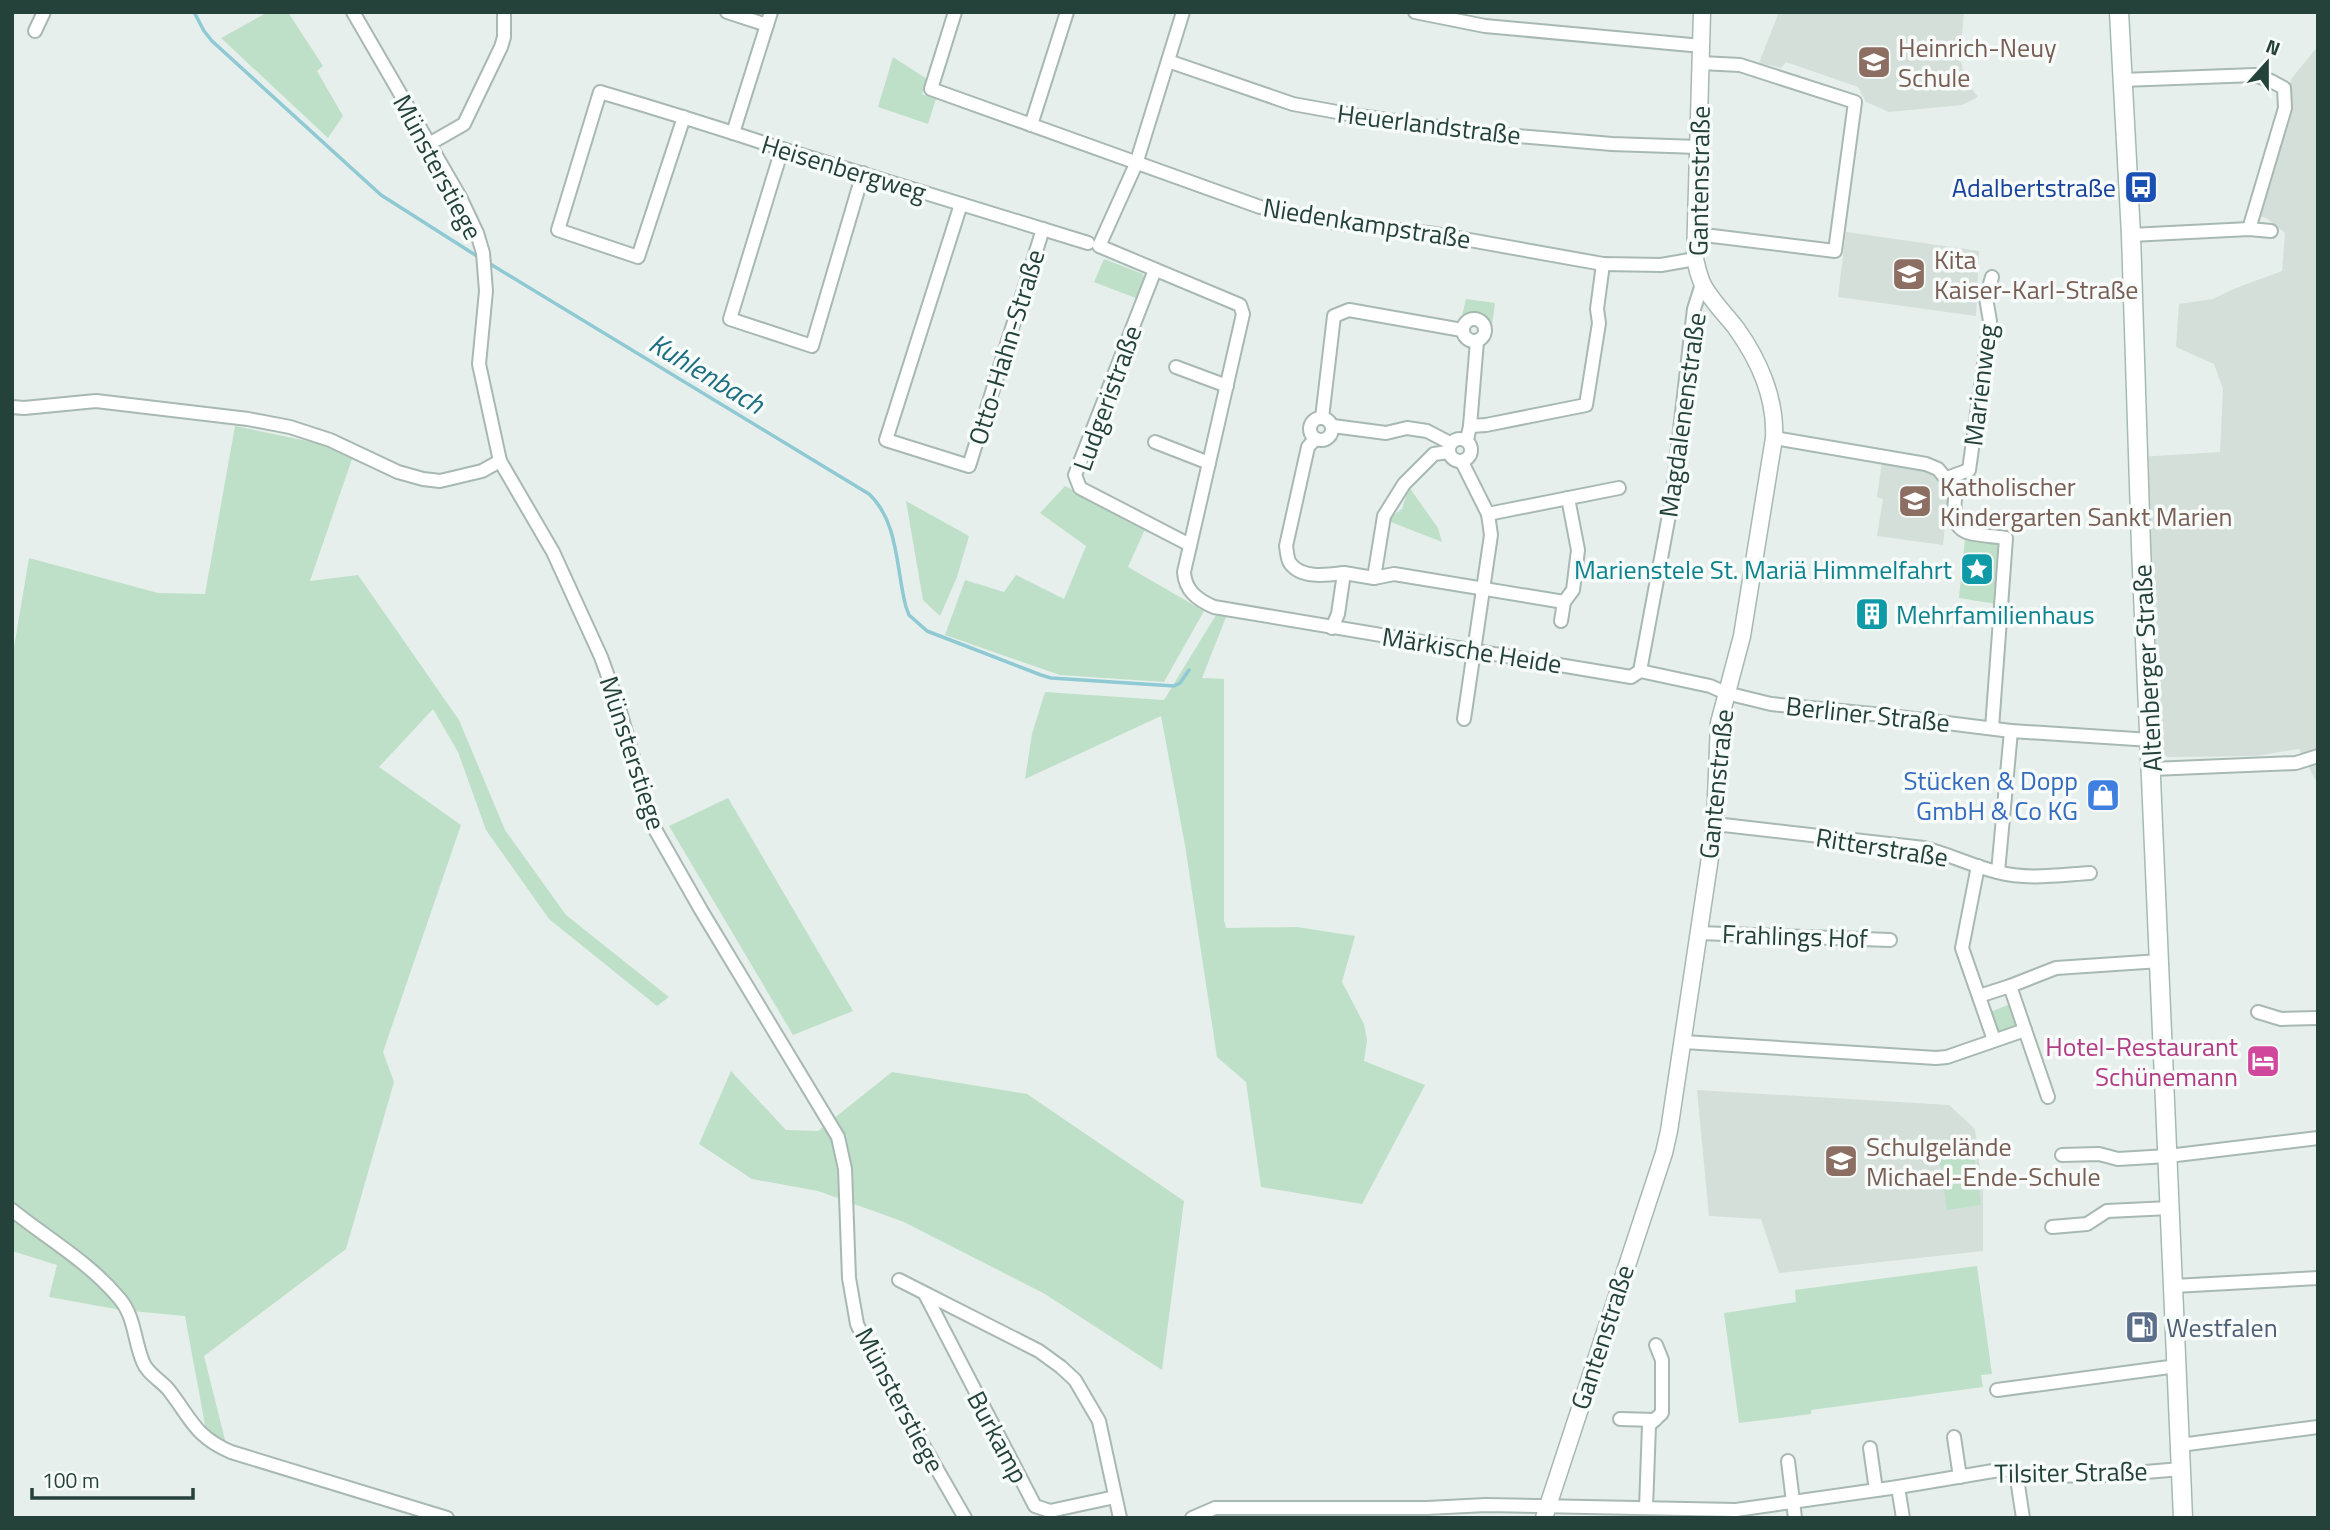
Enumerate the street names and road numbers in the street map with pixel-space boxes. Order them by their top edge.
street label: Münsterstiege [383,87,493,247]
street label: Heuerlandstraße [1335,93,1523,155]
street label: Gantenstraße [1678,105,1720,257]
street label: Heisenbergweg [757,124,931,212]
street label: Niedenkampstraße [1261,187,1473,259]
street label: Otto-Hahn-Straße [958,244,1054,450]
street label: Magdalenenstraße [1648,310,1716,520]
street label: Ludgeristraße [1063,320,1151,476]
street label: Marienweg [1953,322,2007,448]
street label: Altenberger Straße [2122,563,2172,773]
street label: Märkische Heide [1379,617,1565,683]
street label: Münsterstiege [590,671,676,835]
street label: Berliner Straße [1784,686,1952,742]
street label: Gantenstraße [1689,707,1743,861]
street label: Ritterstraße [1813,817,1951,877]
street label: Frahlings Hof [1722,914,1869,958]
street label: Gantenstraße [1560,1259,1644,1415]
street label: Münsterstiege [845,1320,955,1480]
street label: Burkamp [957,1384,1039,1490]
street label: Tilsiter Straße [1994,1451,2148,1493]

